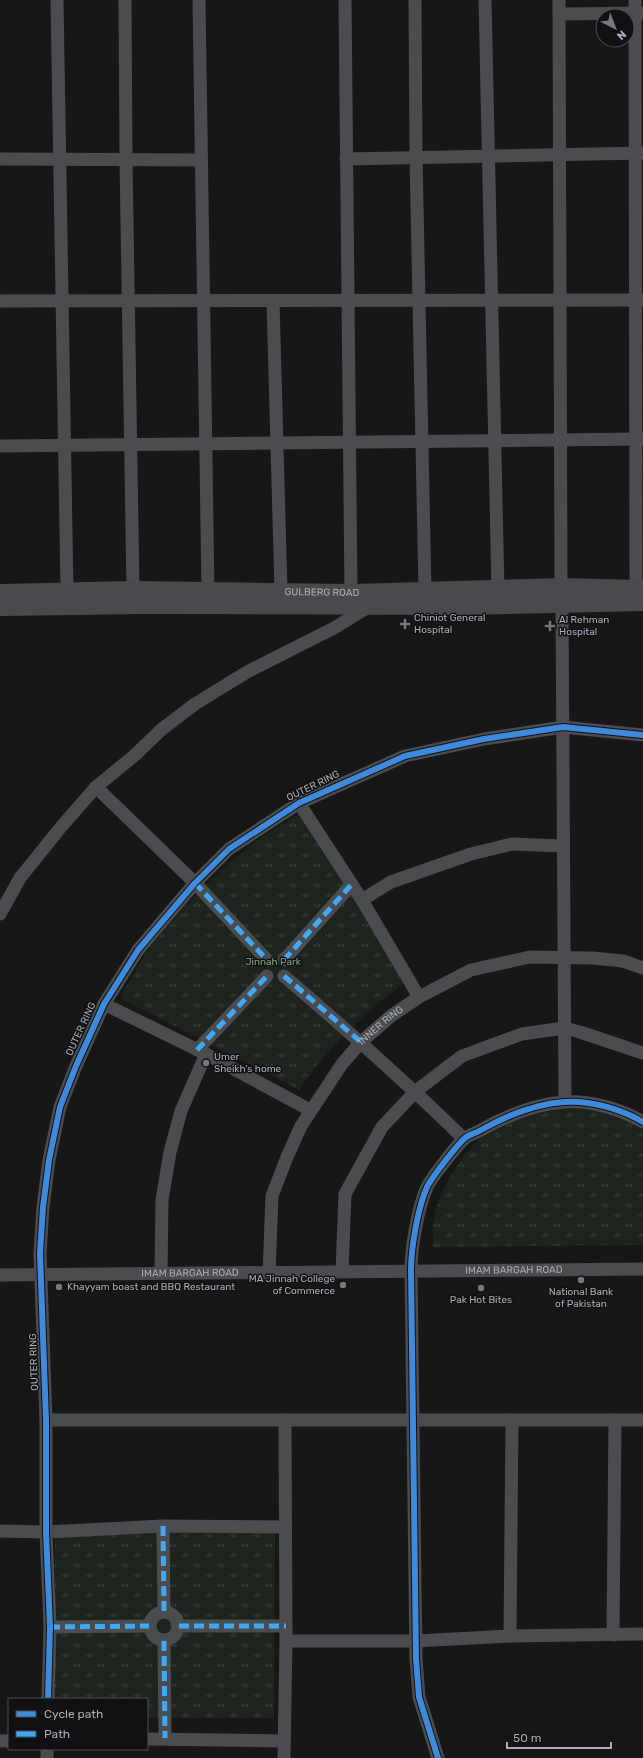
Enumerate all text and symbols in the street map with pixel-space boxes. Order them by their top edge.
north arrow [595,8,635,48]
text: N [614,28,629,43]
street label: GULBERG ROAD [284,586,360,599]
place label: Chiniot General Hospital [414,612,485,636]
place label: Al Rehman Hospital [559,614,609,638]
marker: Chiniot General Hospital [399,618,411,630]
marker: Al Rehman Hospital [544,620,556,632]
street label: OUTER RING [284,768,342,804]
park label: Jinnah Park [245,956,302,968]
street label: OUTER RING [63,1000,99,1058]
street label: INNER RING [355,1003,406,1047]
place label: Umer Sheikh's home [214,1051,282,1075]
marker: Umer Sheikh's home [201,1058,211,1068]
street label: IMAM BARGAH ROAD [465,1264,563,1277]
street label: IMAM BARGAH ROAD [141,1267,239,1280]
place label: MA Jinnah College of Commerce [249,1273,335,1297]
marker: National Bank of Pakistan [576,1275,586,1285]
marker: MA Jinnah College of Commerce [338,1280,348,1290]
place label: Khayyam boast and BBQ Restaurant [67,1281,235,1293]
marker: Khayyam boast and BBQ Restaurant [54,1282,64,1292]
marker: Pak Hot Bites [476,1283,486,1293]
place label: National Bank of Pakistan [549,1286,614,1310]
place label: Pak Hot Bites [450,1294,512,1306]
street label: OUTER RING [27,1333,41,1391]
legend [8,1698,148,1750]
text: Cycle path [44,1707,103,1721]
scale bar [507,1724,611,1750]
text: Path [44,1727,70,1741]
text: 50 m [513,1731,541,1745]

